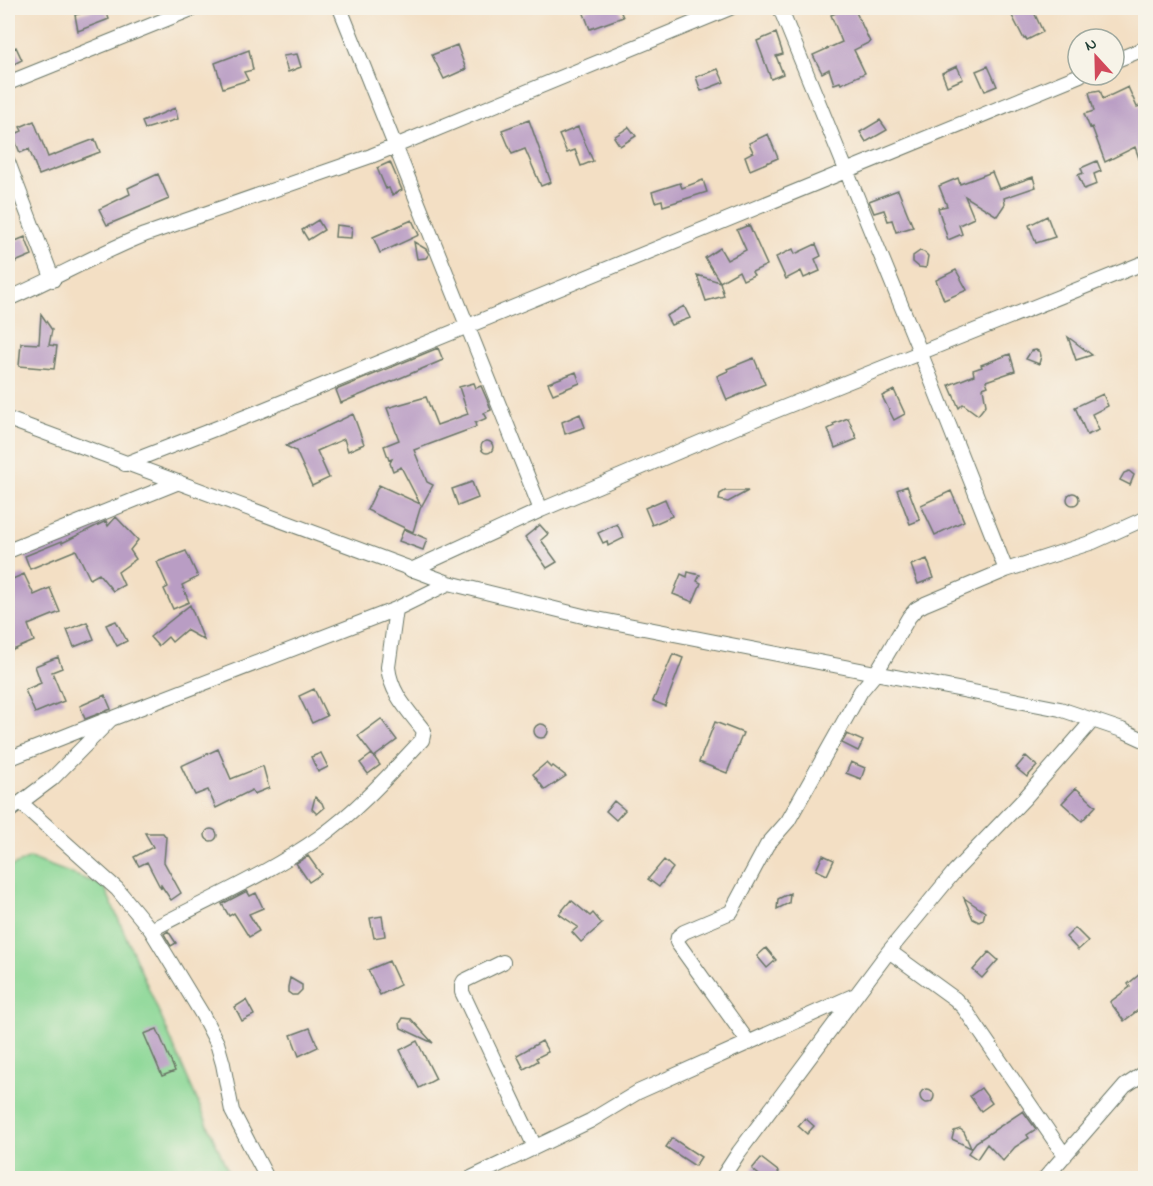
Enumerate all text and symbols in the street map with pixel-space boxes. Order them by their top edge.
north arrow [1066,27,1126,87]
text: N [1082,32,1101,58]

